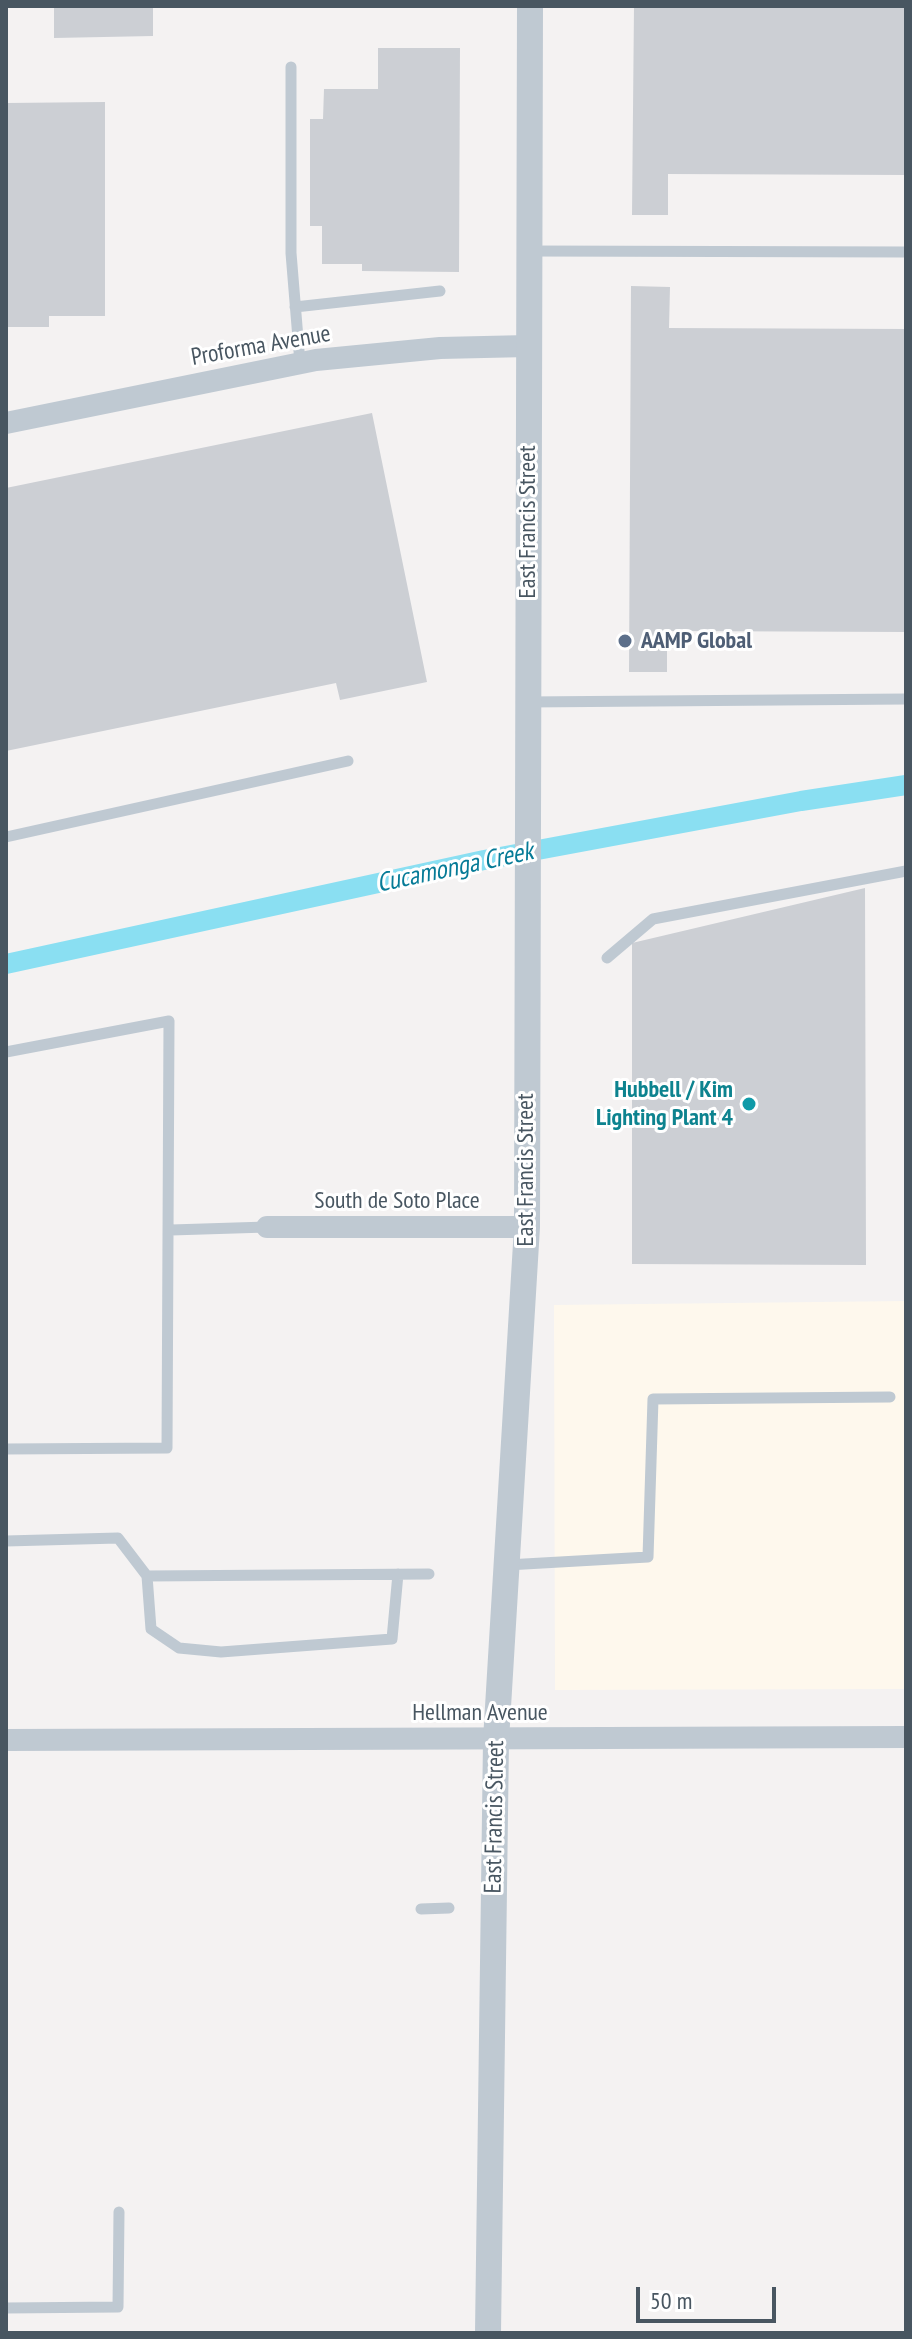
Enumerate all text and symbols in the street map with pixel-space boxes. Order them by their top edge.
street label: Proforma Avenue [189,320,333,372]
street label: East Francis Street [514,446,542,598]
place label: AAMP Global [641,627,752,655]
marker: AAMP Global [616,632,634,650]
water label: Cucamonga Creek [374,836,536,900]
place label: Hubbell / Kim Lighting Plant 4 [596,1076,733,1132]
street label: East Francis Street [512,1094,540,1246]
marker: Hubbell / Kim Lighting Plant 4 [740,1095,758,1113]
street label: South de Soto Place [314,1187,480,1215]
street label: Hellman Avenue [412,1699,548,1727]
street label: East Francis Street [479,1740,511,1894]
scale bar [640,2271,780,2321]
text: 50 m [650,2285,692,2316]

